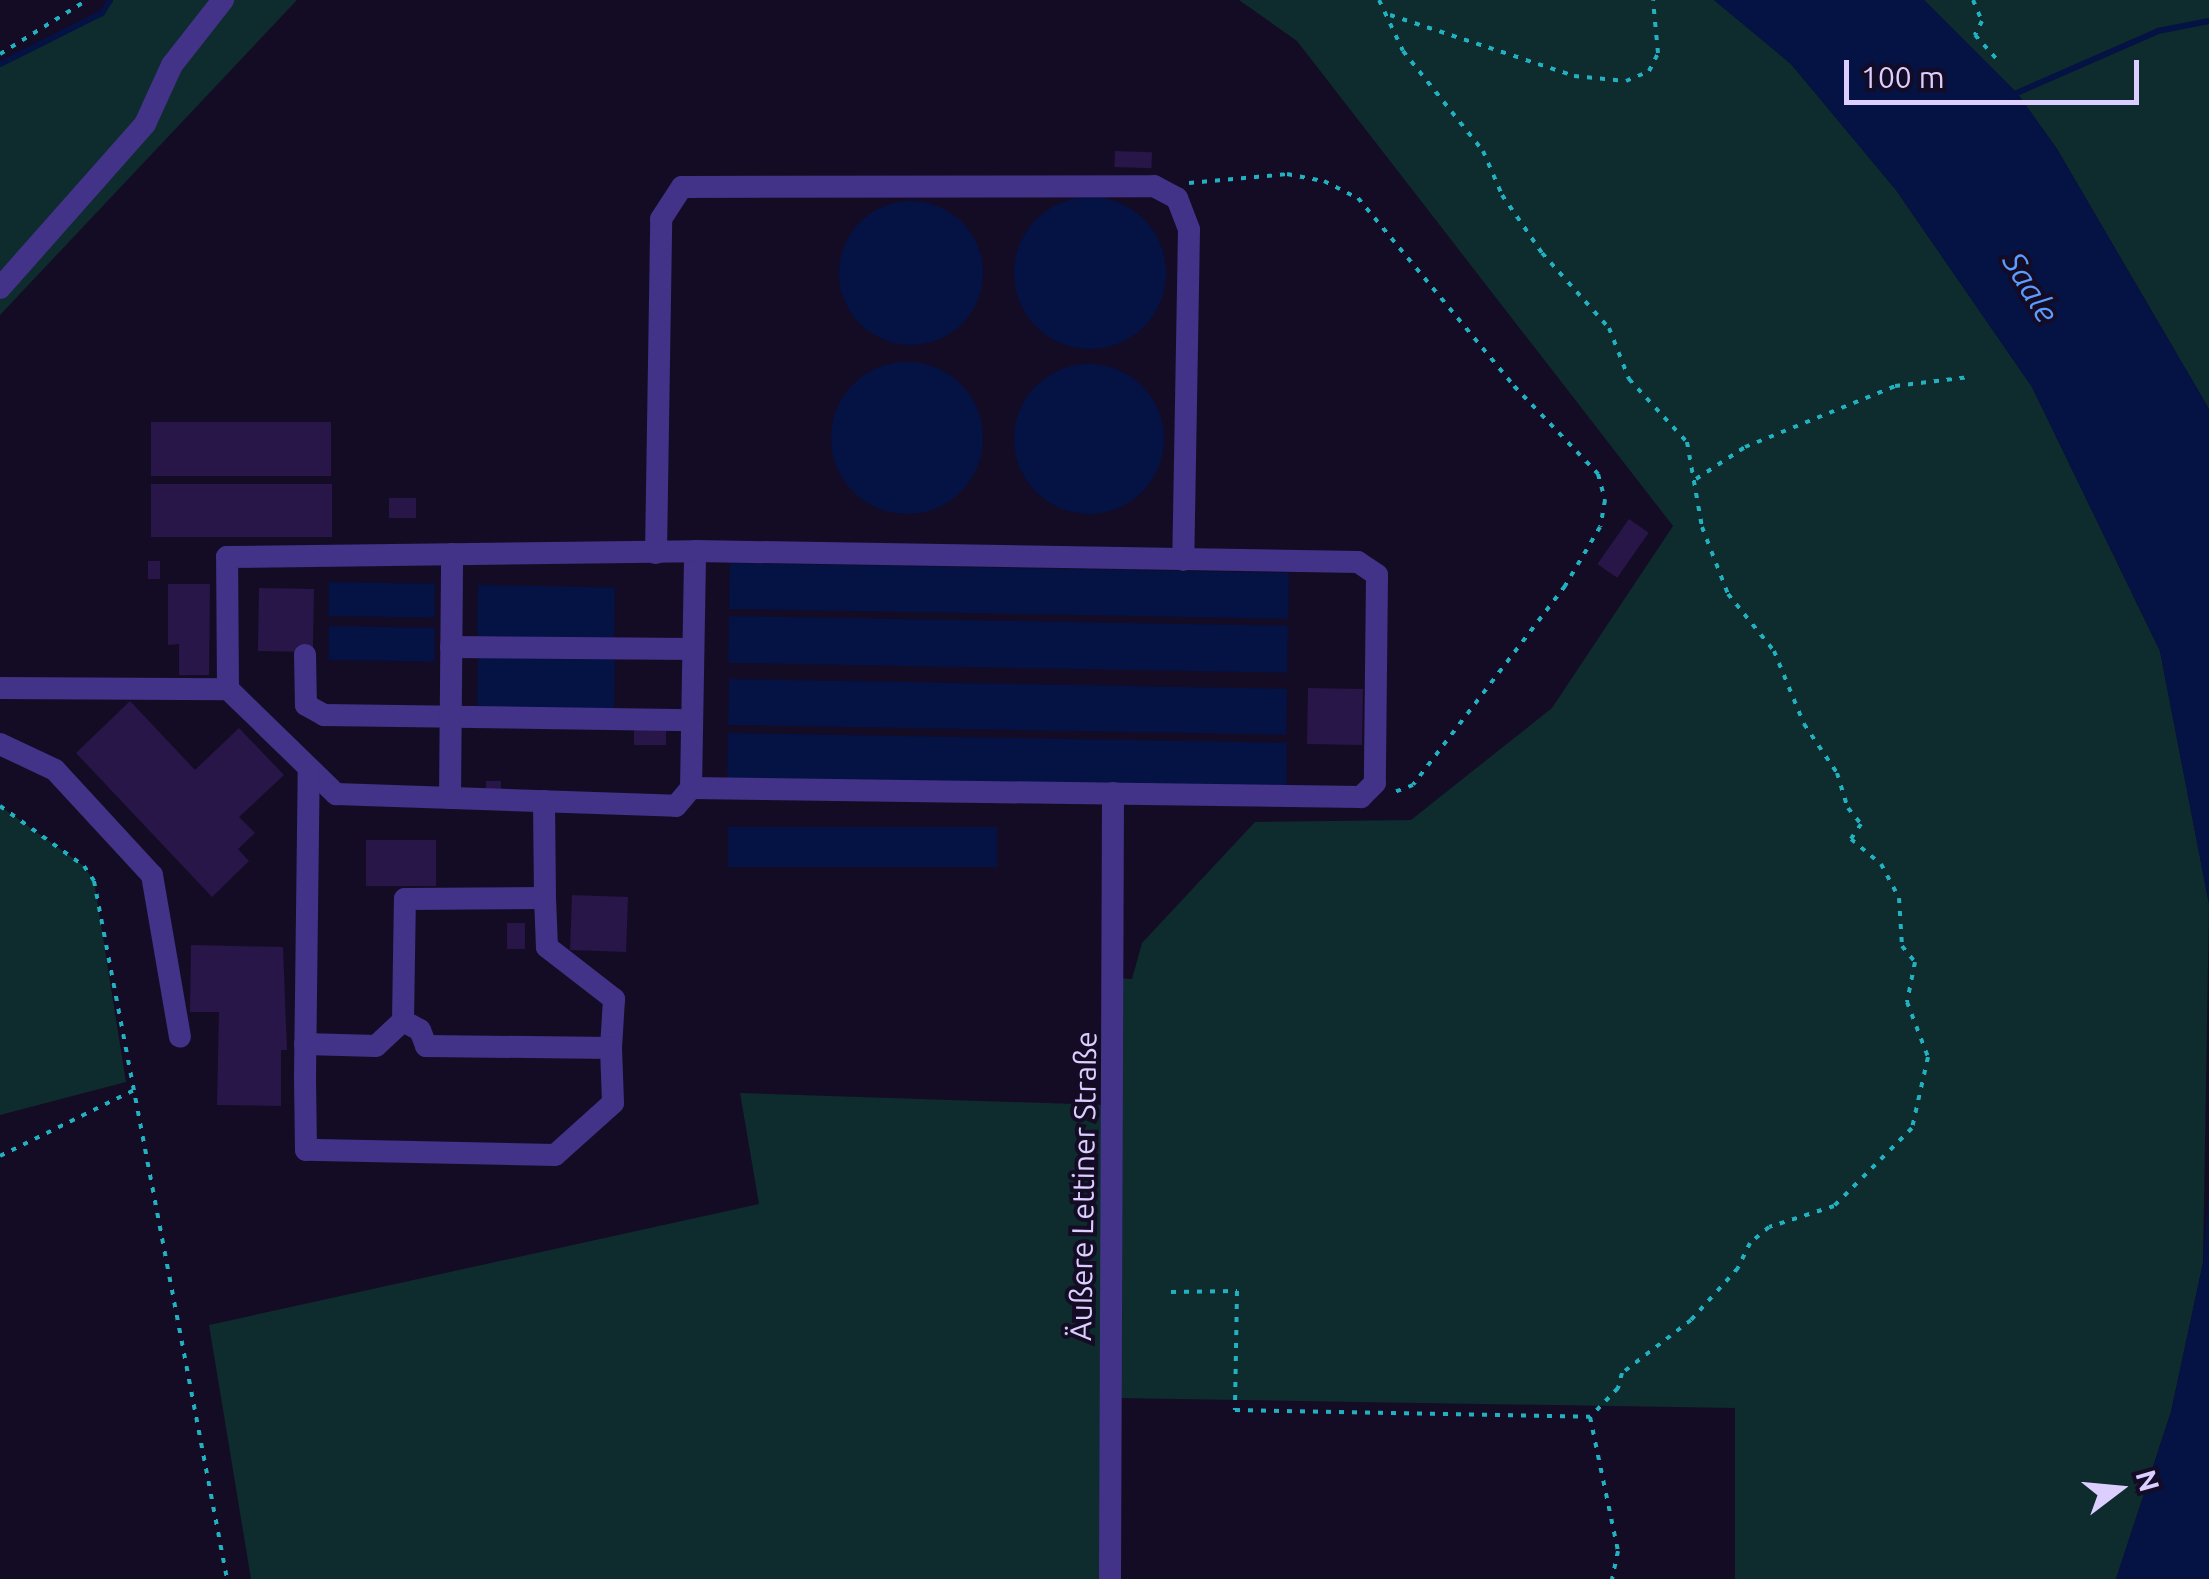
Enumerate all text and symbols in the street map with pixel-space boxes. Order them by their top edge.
scale bar [1849,40,2144,102]
text: 100 m [1861,60,1945,94]
water label: Saale [1995,245,2067,329]
street label: Äußere Lettiner Straße [1062,1031,1104,1341]
north arrow [2069,1439,2169,1539]
text: N [2131,1466,2166,1495]

